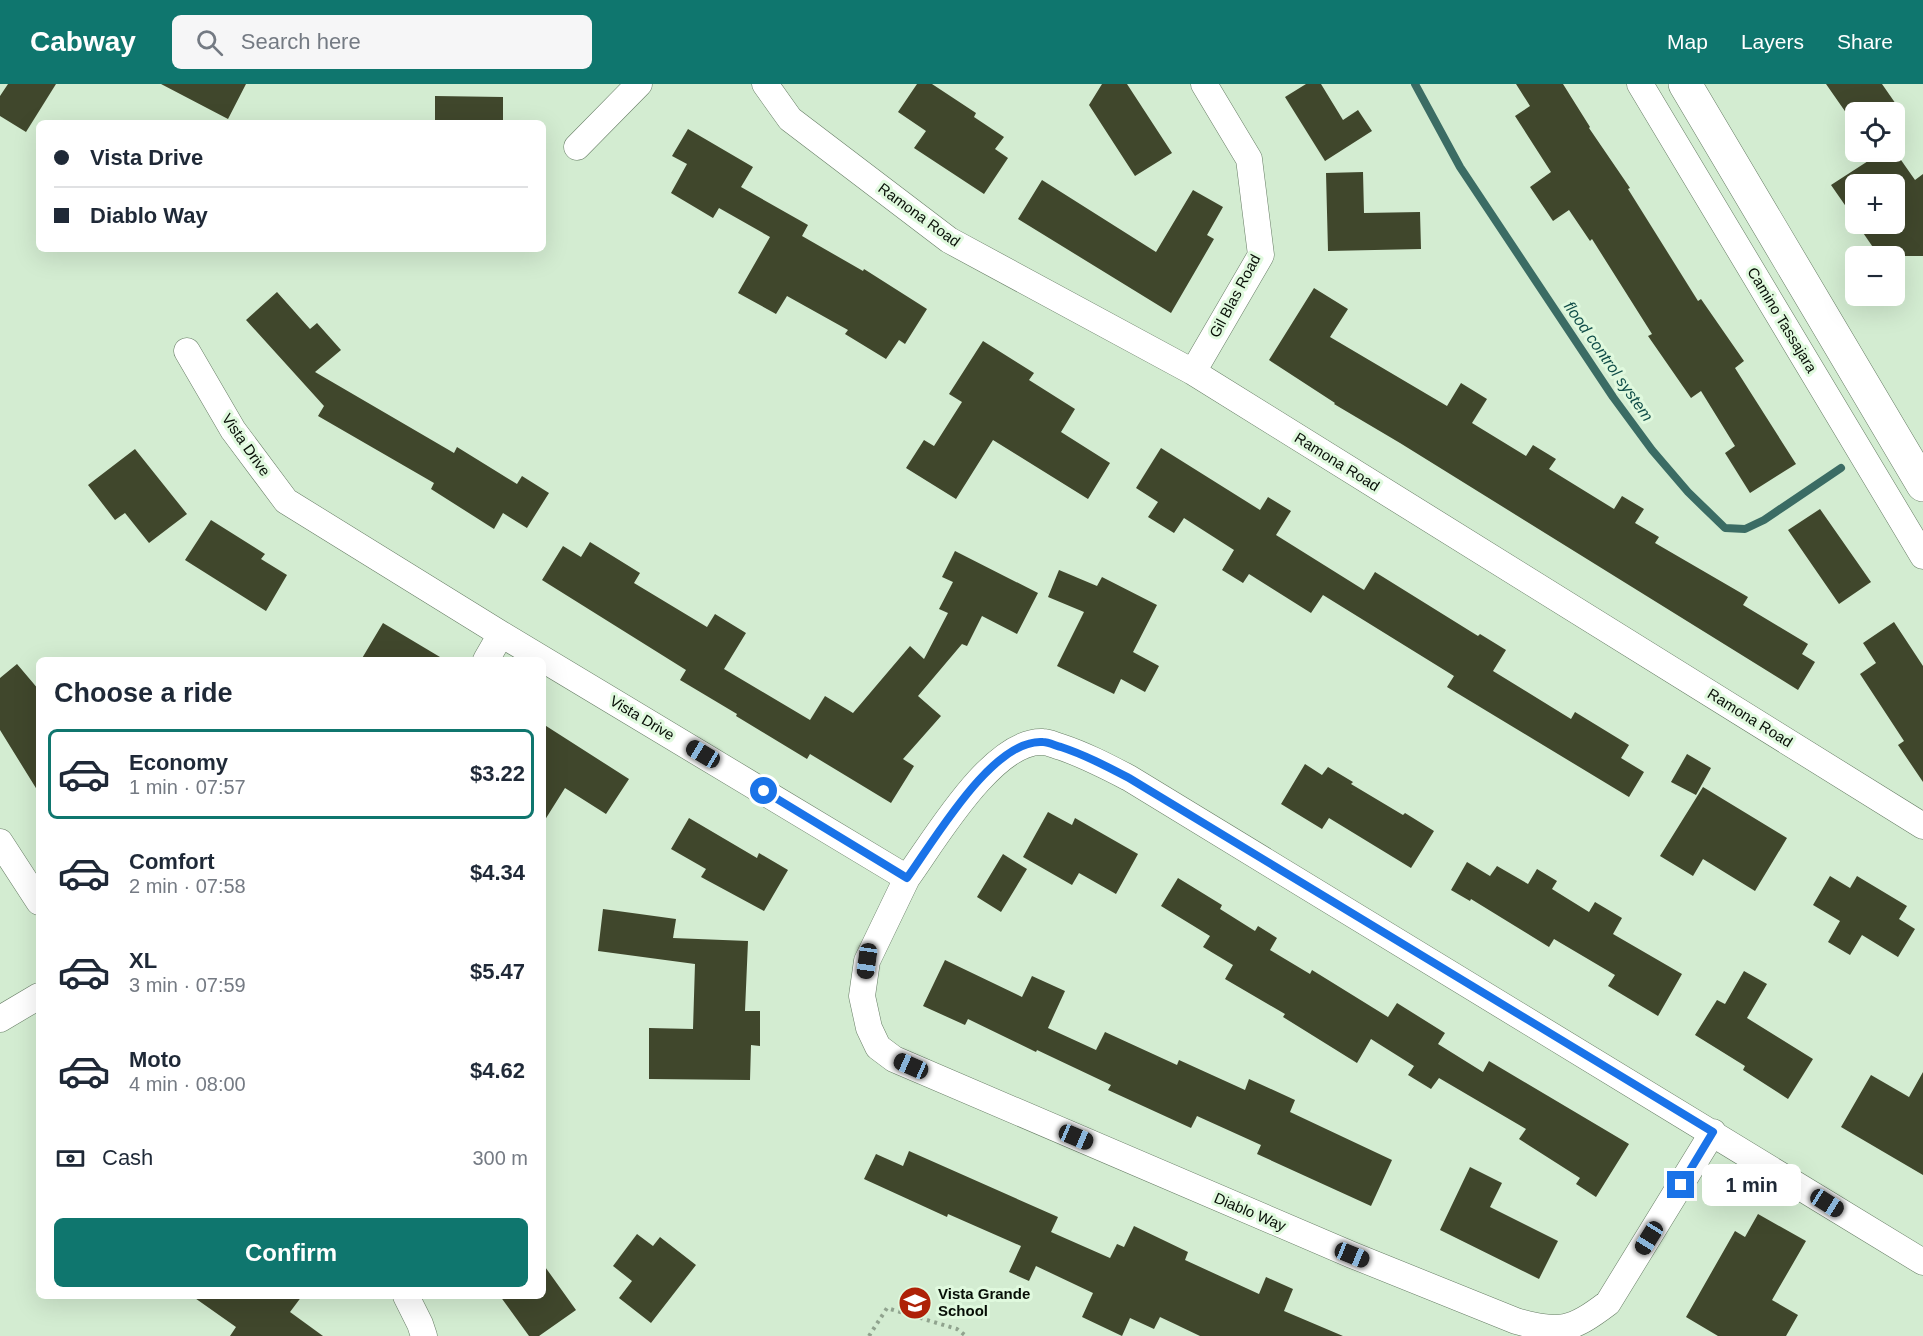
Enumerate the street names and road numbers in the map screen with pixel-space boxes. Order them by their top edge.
street label: Ramona Road [875,179,963,250]
street label: Gil Blas Road [1206,251,1264,340]
street label: Camino Tassajara [1744,264,1821,376]
street label: Vista Drive [219,410,274,479]
street label: Ramona Road [1292,429,1383,494]
street label: Ramona Road [1705,685,1796,750]
street label: Vista Drive [607,692,678,743]
street label: Diablo Way [1212,1189,1289,1234]

